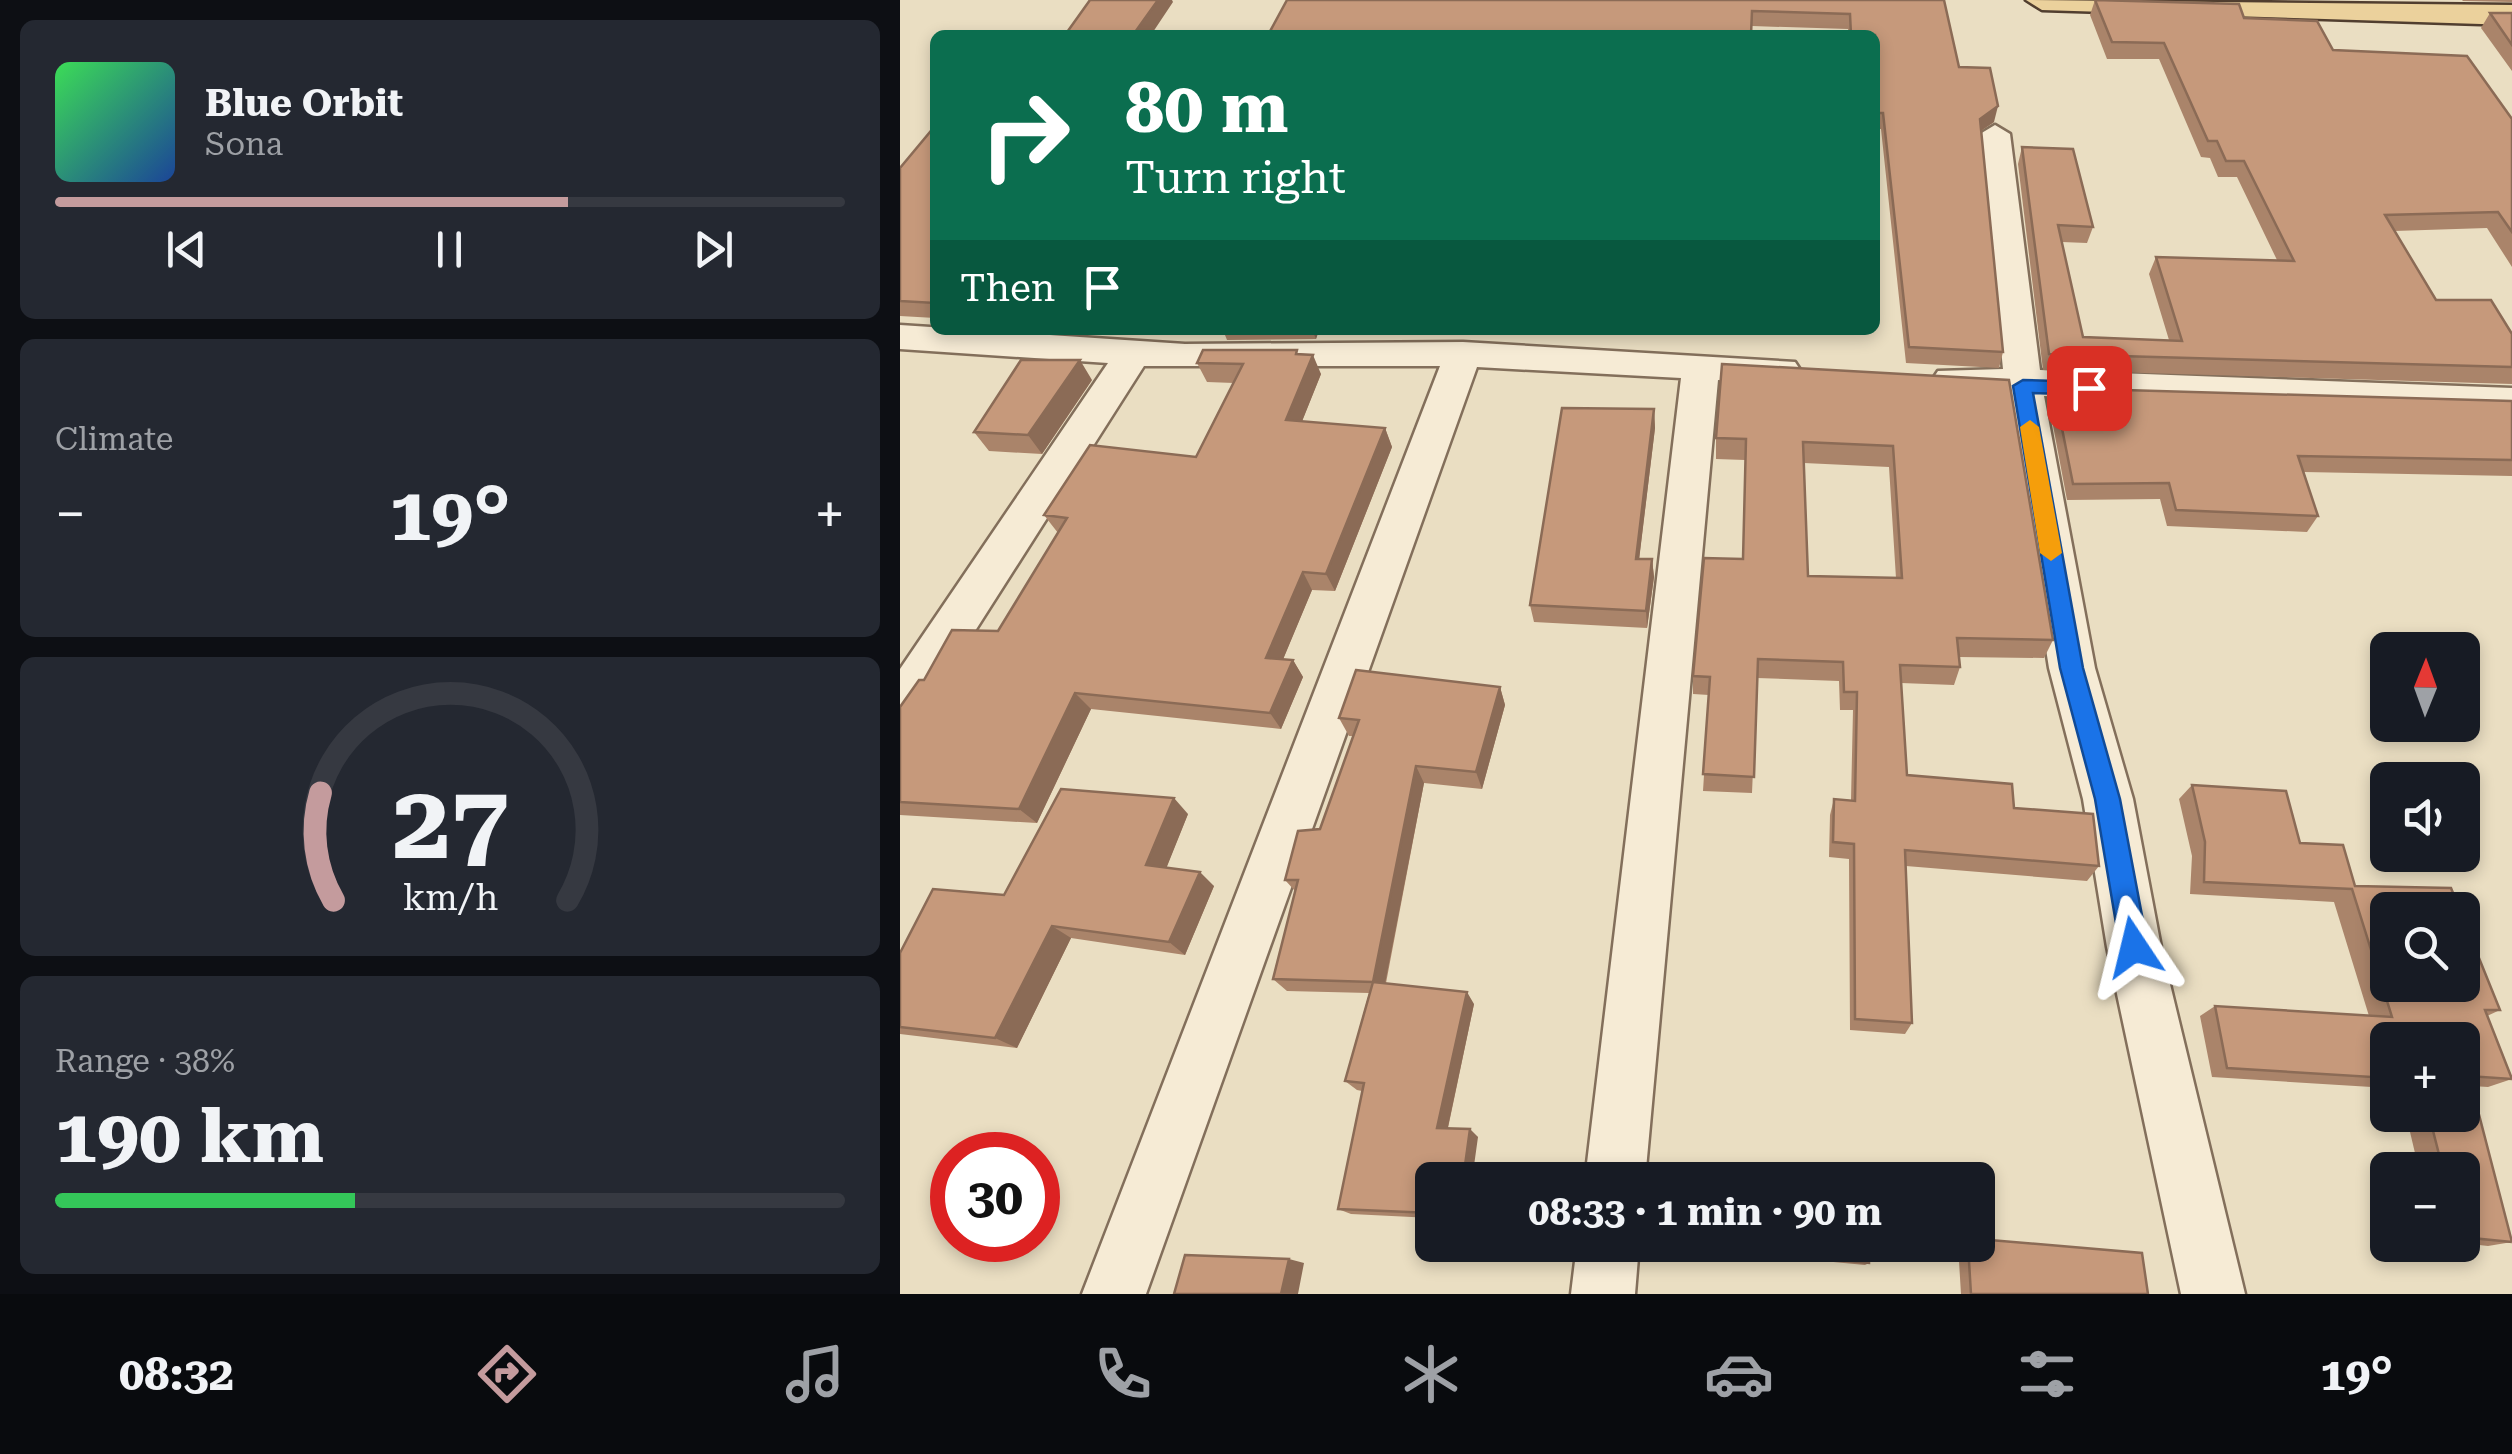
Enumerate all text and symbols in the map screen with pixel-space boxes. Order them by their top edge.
text: 80 m [1125,67,1289,149]
icon: right [960,70,1090,200]
text: Blue Orbit [205,81,403,125]
text: Sona [205,125,283,163]
text: Turn right [1125,151,1346,204]
icon: previous [159,222,214,277]
icon: pause [422,222,477,277]
icon: next [686,222,741,277]
icon: arrive [1075,260,1130,315]
text: Then [960,266,1055,310]
pin [2047,346,2132,431]
icon: arrive [2062,361,2117,416]
text: Climate [55,420,173,458]
text: 19° [389,470,511,558]
text: − [55,482,86,546]
text: + [814,482,845,546]
north arrow [2370,632,2480,742]
map controls [2370,632,2480,1262]
text: 27 [392,762,508,883]
button: sound [2370,762,2480,872]
text: km/h [402,877,498,919]
button: search [2370,892,2480,1002]
position arrow [2082,895,2186,999]
button: + [2370,1022,2480,1132]
text: Range · 38% [55,1042,235,1080]
text: 190 km [55,1092,324,1180]
speed limit sign: 30 [930,1132,1060,1262]
button: − [2370,1152,2480,1262]
text: 08:33 · 1 min · 90 m [1528,1190,1882,1234]
icon: directions [472,1339,542,1409]
icon: music [780,1339,850,1409]
icon: phone [1088,1339,1158,1409]
icon: climate [1396,1339,1466,1409]
icon: car [1704,1339,1774,1409]
icon: filters [2012,1339,2082,1409]
text: 08:32 [119,1348,234,1401]
text: 19° [2320,1348,2393,1401]

